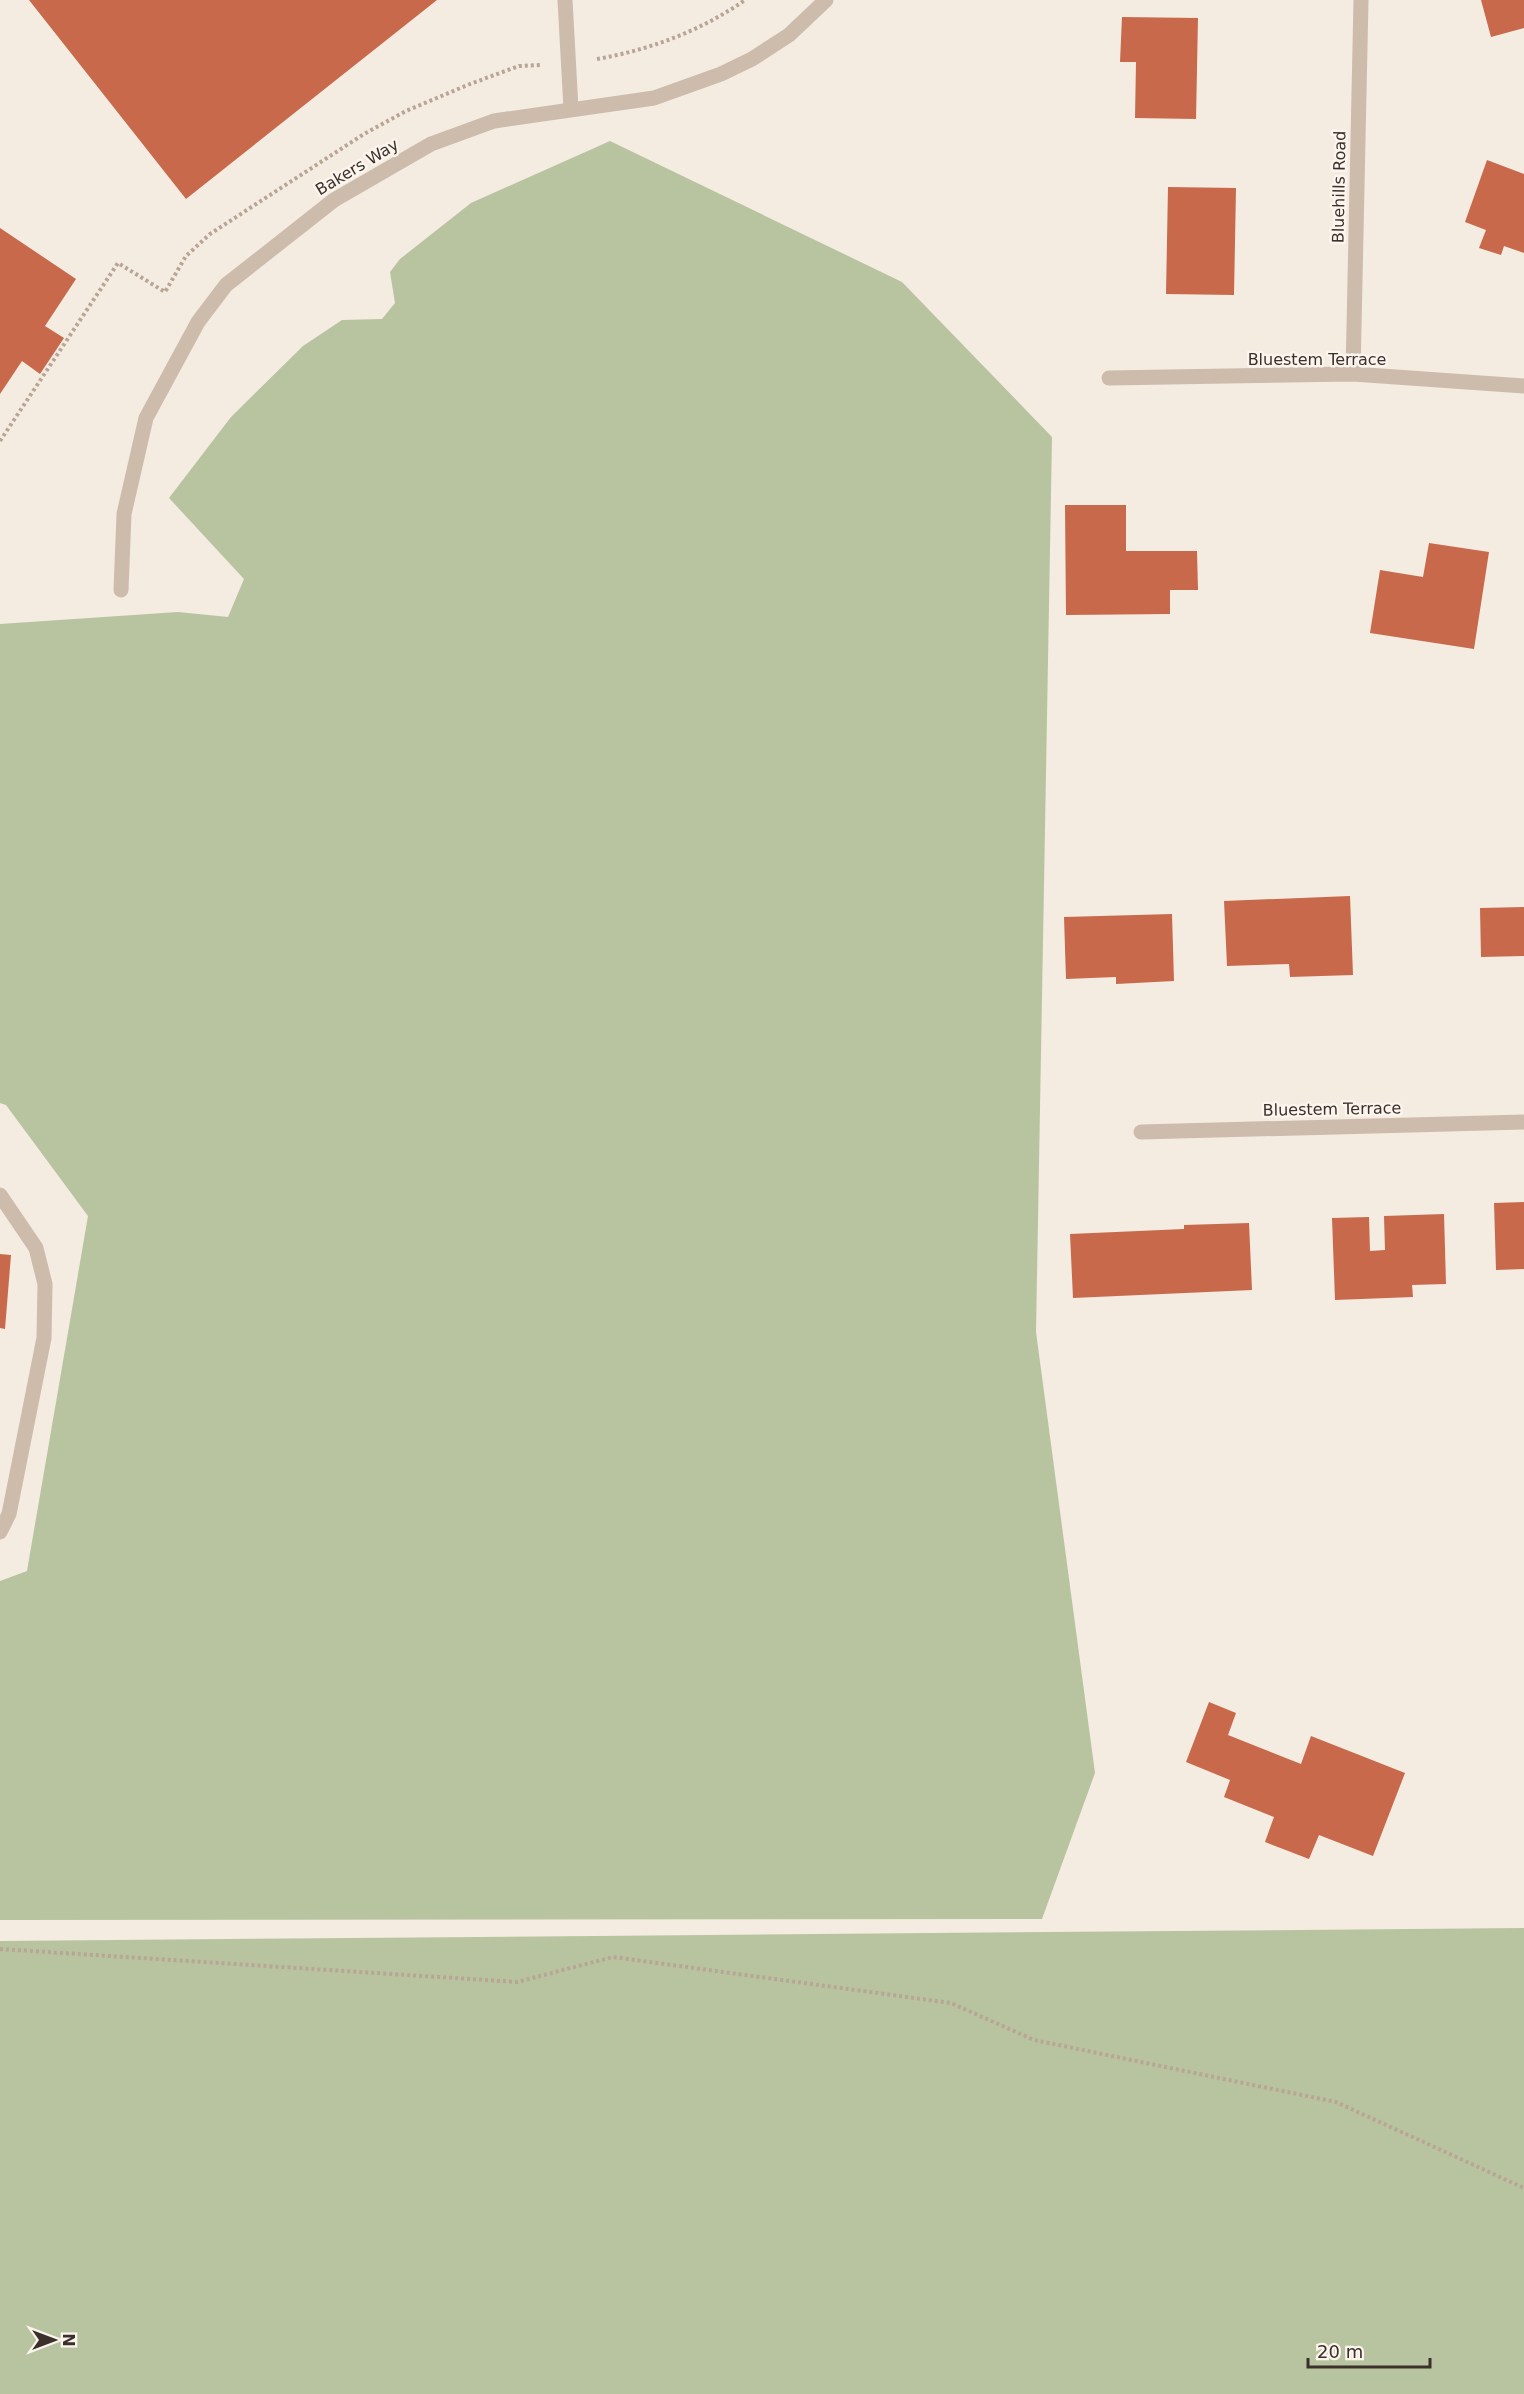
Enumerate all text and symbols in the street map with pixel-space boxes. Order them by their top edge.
street label: Bluehills Road [1329,131,1349,243]
street label: Bakers Way [312,135,402,199]
street label: Bluestem Terrace [1248,350,1386,369]
street label: Bluestem Terrace [1262,1098,1402,1120]
north arrow [24,2310,84,2370]
scale bar [1308,2331,1430,2369]
text: N [59,2333,78,2347]
text: 20 m [1317,2341,1363,2362]

